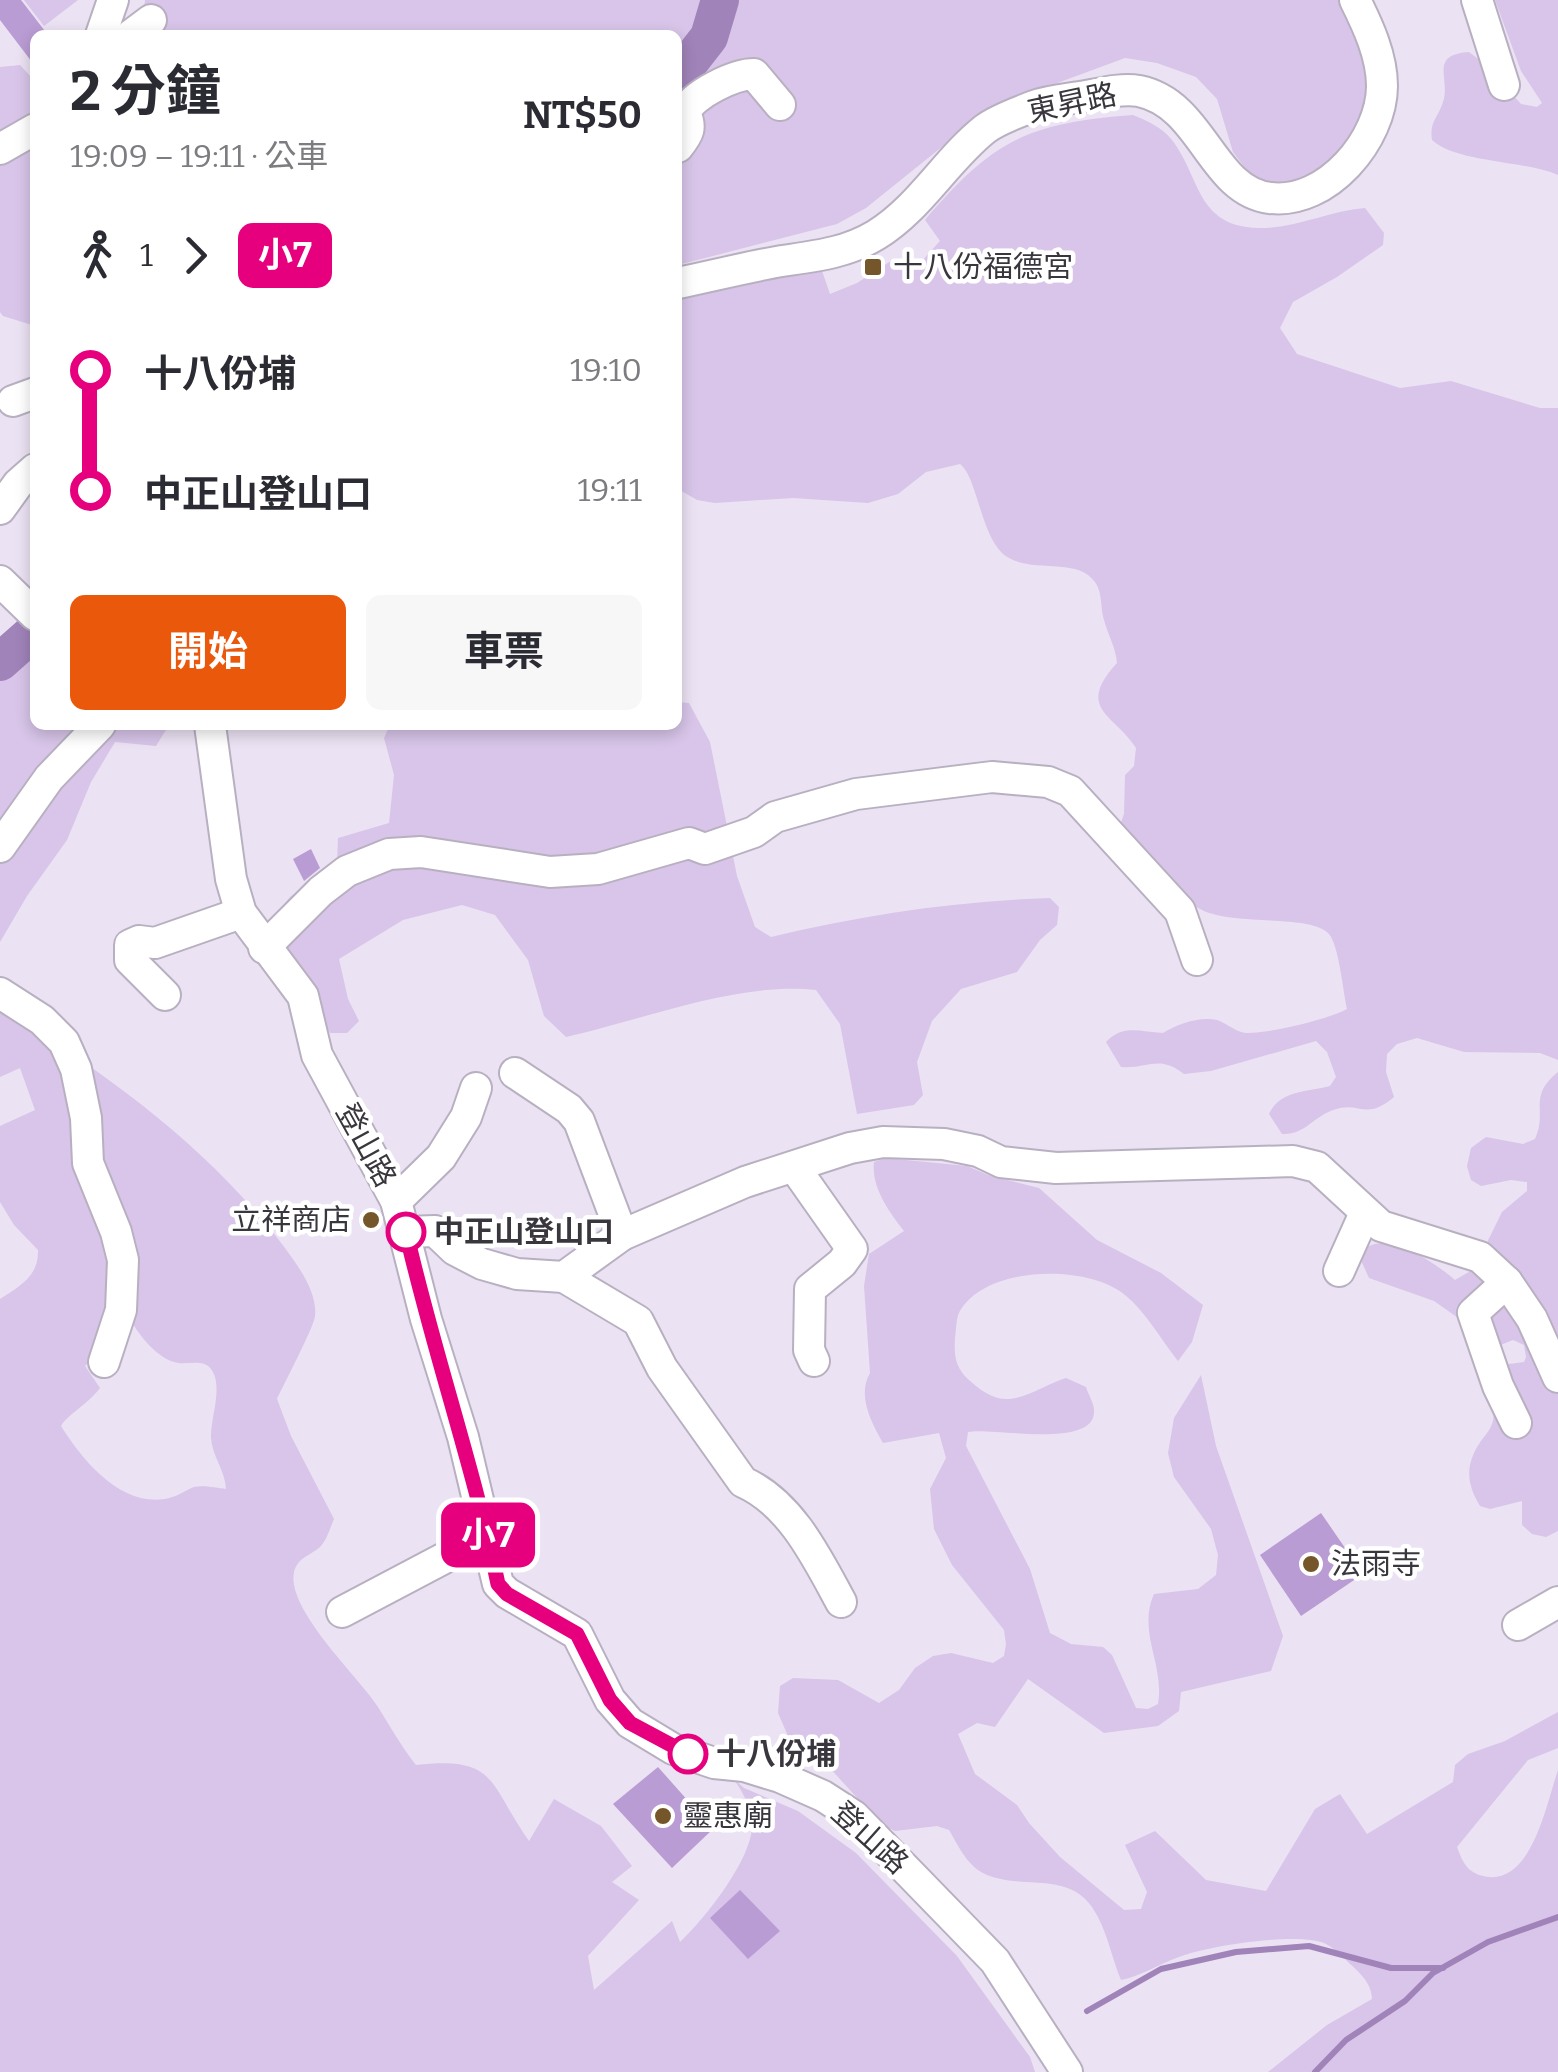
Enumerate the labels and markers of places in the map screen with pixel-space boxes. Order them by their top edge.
place label: 十八份福德宮 [893,249,1073,285]
marker: 十八份福德宮 [862,256,884,278]
place label: 立祥商店 [231,1202,351,1238]
marker: 立祥商店 [360,1209,382,1231]
marker: 中正山登山口 [387,1213,425,1251]
place label: 中正山登山口 [434,1214,614,1250]
place label: 法雨寺 [1331,1546,1421,1582]
marker: 法雨寺 [1300,1553,1322,1575]
marker: 十八份埔 [669,1735,707,1773]
place label: 十八份埔 [716,1736,836,1772]
place label: 靈惠廟 [683,1798,773,1834]
marker: 靈惠廟 [652,1805,674,1827]

